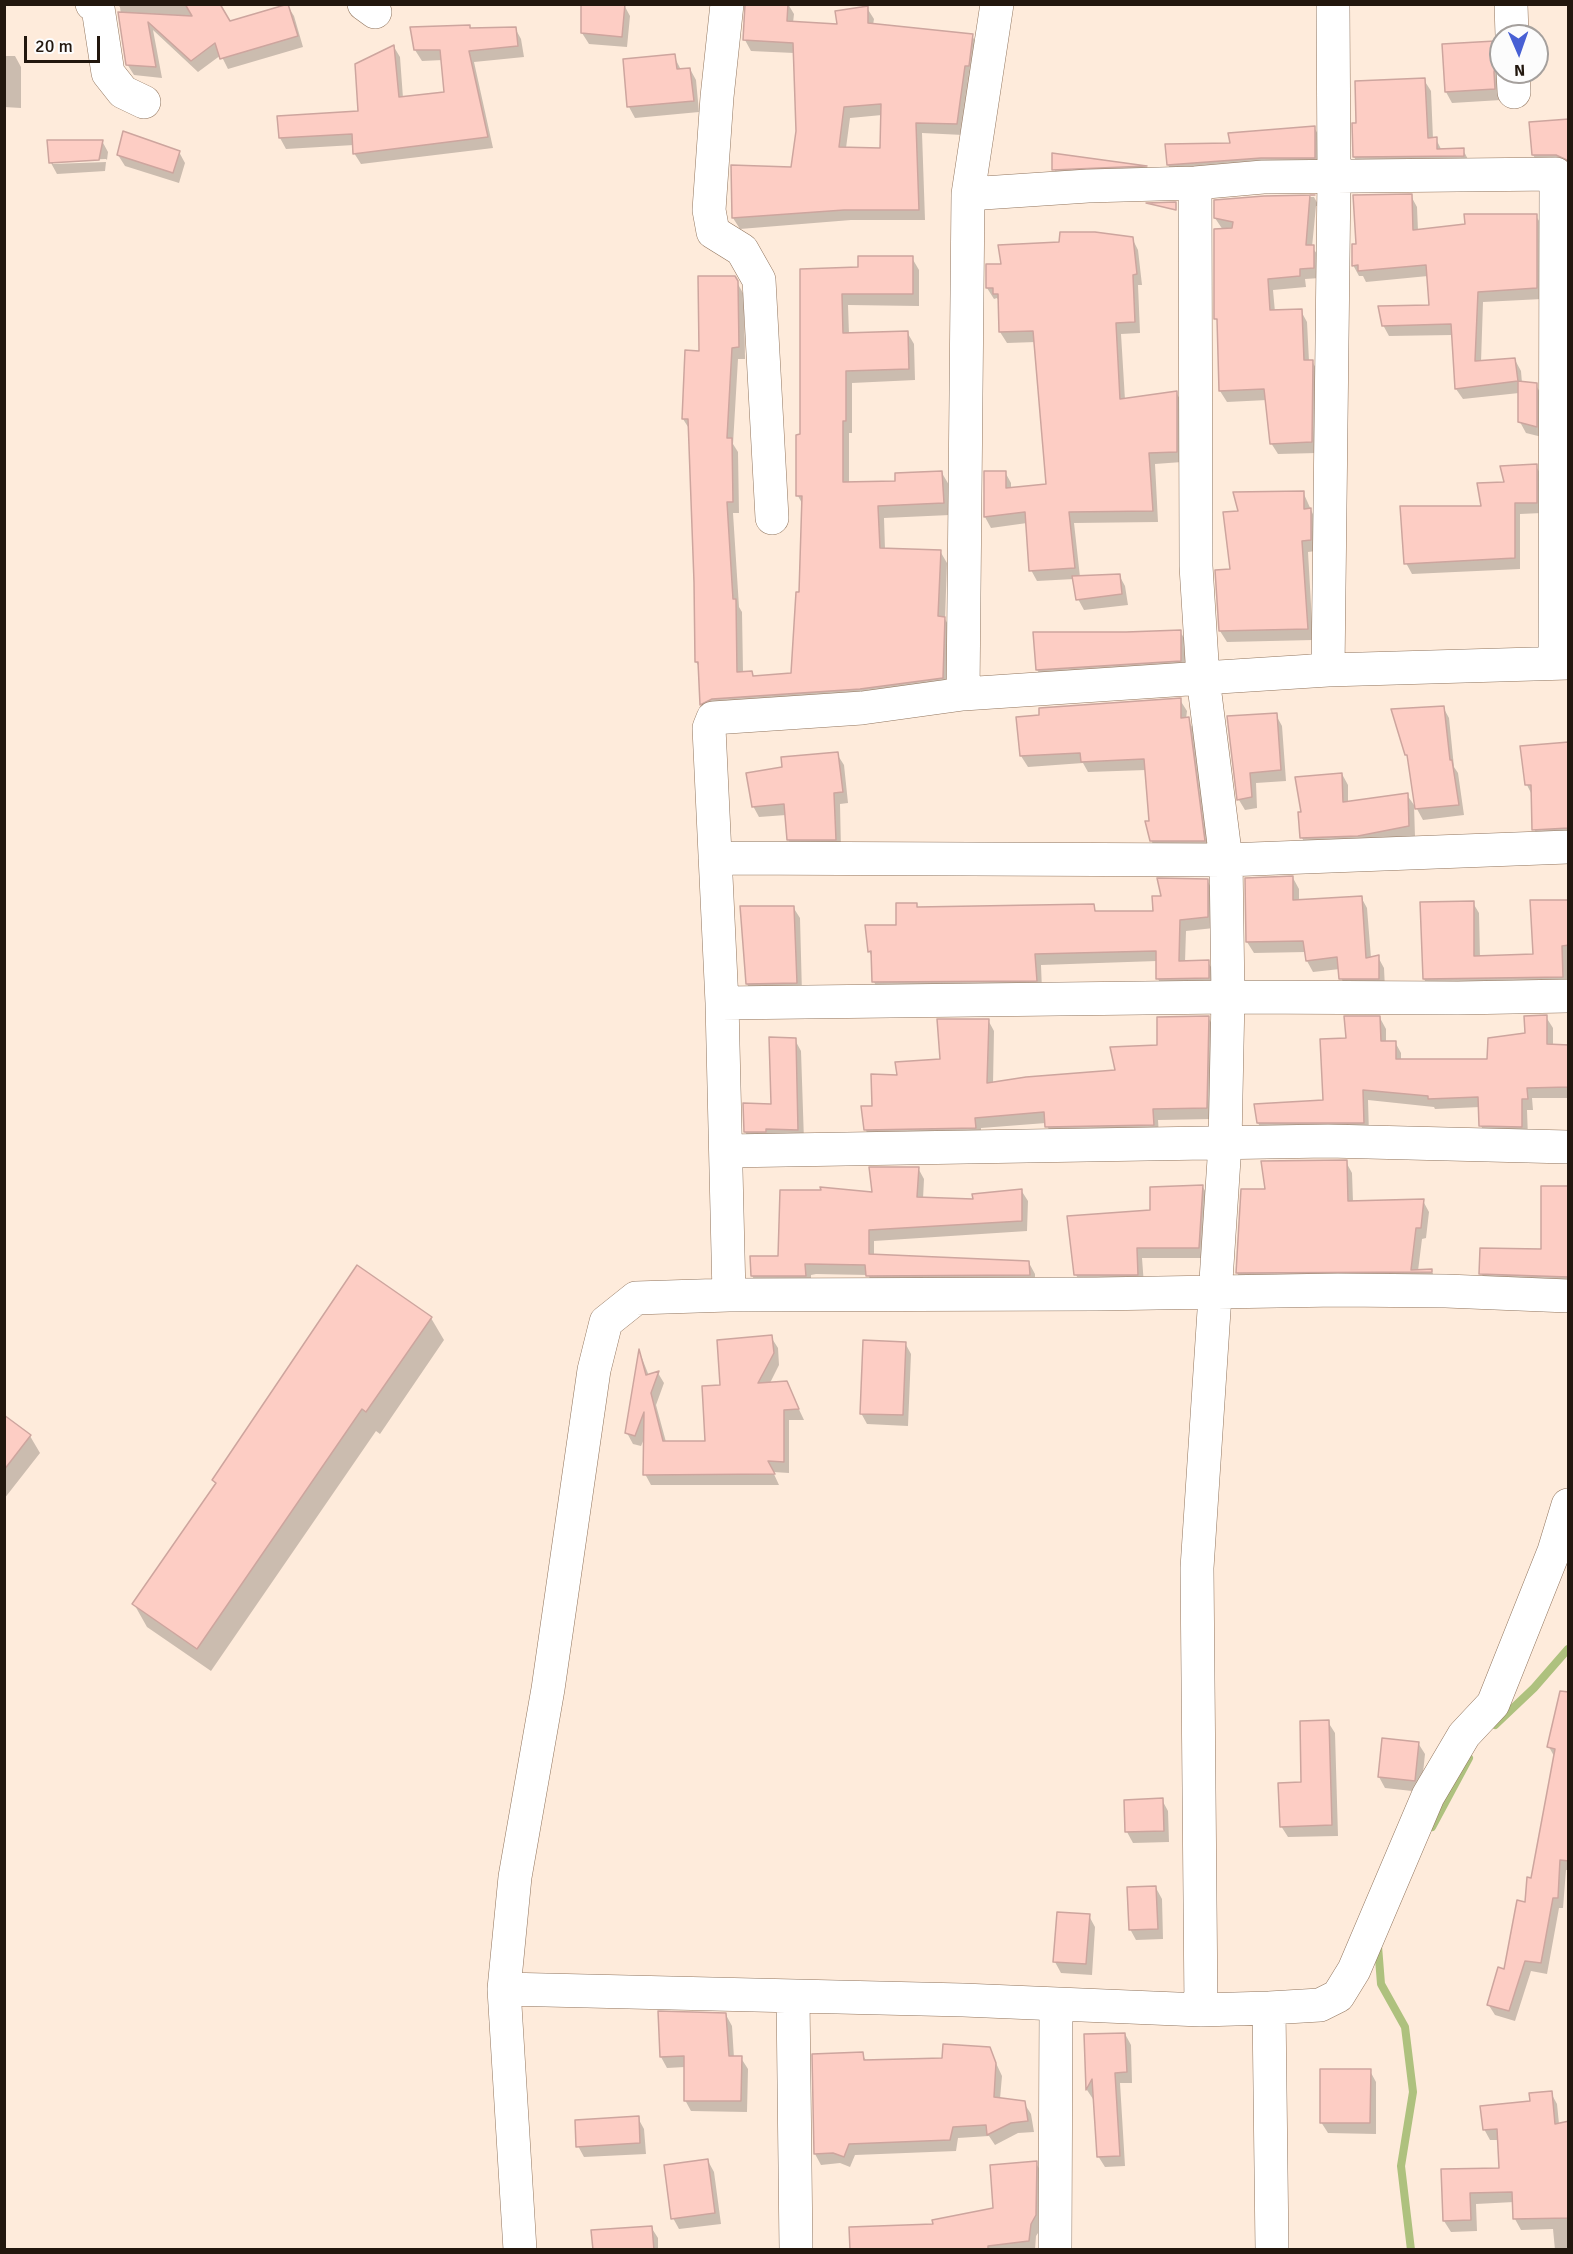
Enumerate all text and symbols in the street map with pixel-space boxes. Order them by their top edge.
scale bar [27,24,104,62]
north arrow [1489,24,1549,84]
text: 20 m [35,35,73,57]
text: N [1514,60,1525,80]

